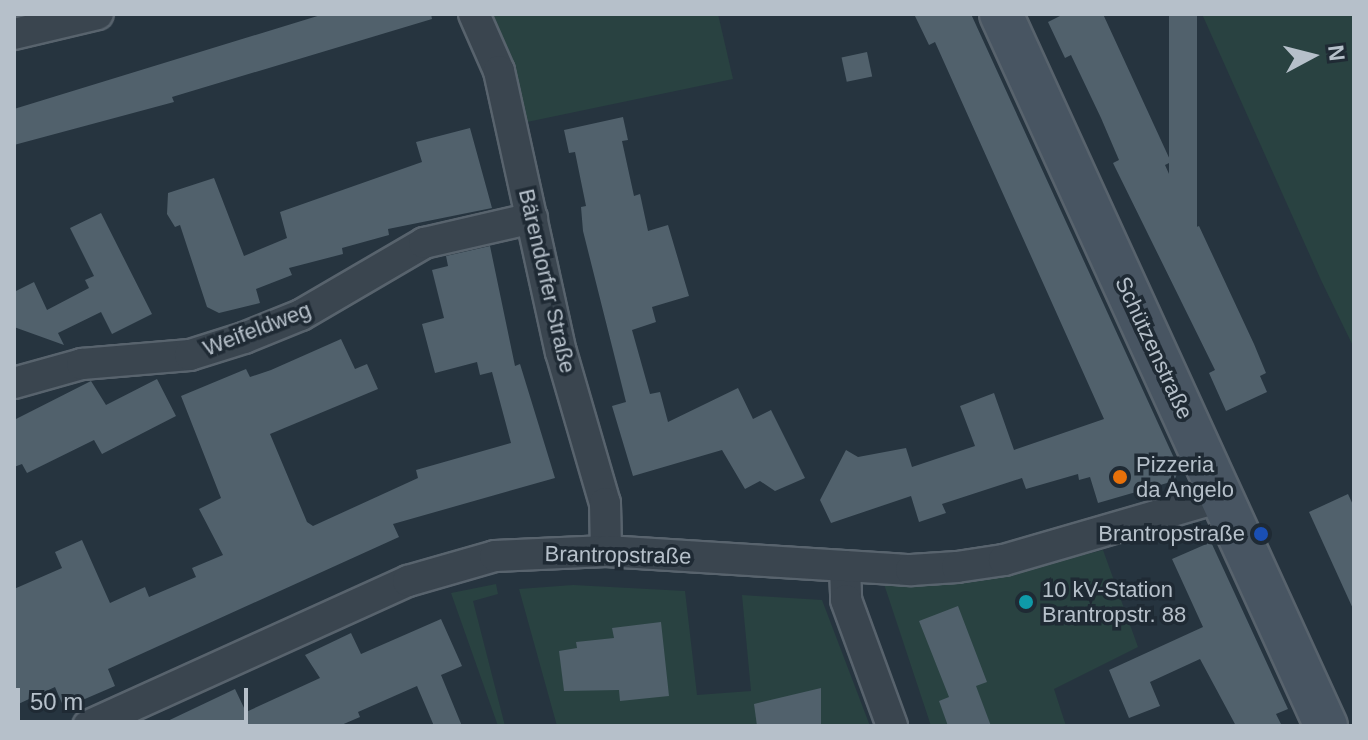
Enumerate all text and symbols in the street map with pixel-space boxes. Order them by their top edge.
north arrow [1272,16,1352,96]
text: N [1323,44,1350,62]
street label: Bärendorfer Straße [513,186,581,376]
street label: Schützenstraße [1109,273,1199,423]
street label: Weifeldweg [199,296,315,362]
place label: Pizzeria da Angelo [1136,451,1235,502]
marker: Pizzeria da Angelo [1111,468,1129,486]
place label: Brantropstraße [1098,521,1245,547]
marker: Brantropstraße [1252,525,1270,543]
street label: Brantropstraße [544,541,692,569]
place label: 10 kV-Station Brantropstr. 88 [1042,576,1186,628]
marker: 10 kV-Station Brantropstr. 88 [1017,593,1035,611]
scale bar [20,672,252,722]
text: 50 m [30,688,83,715]

